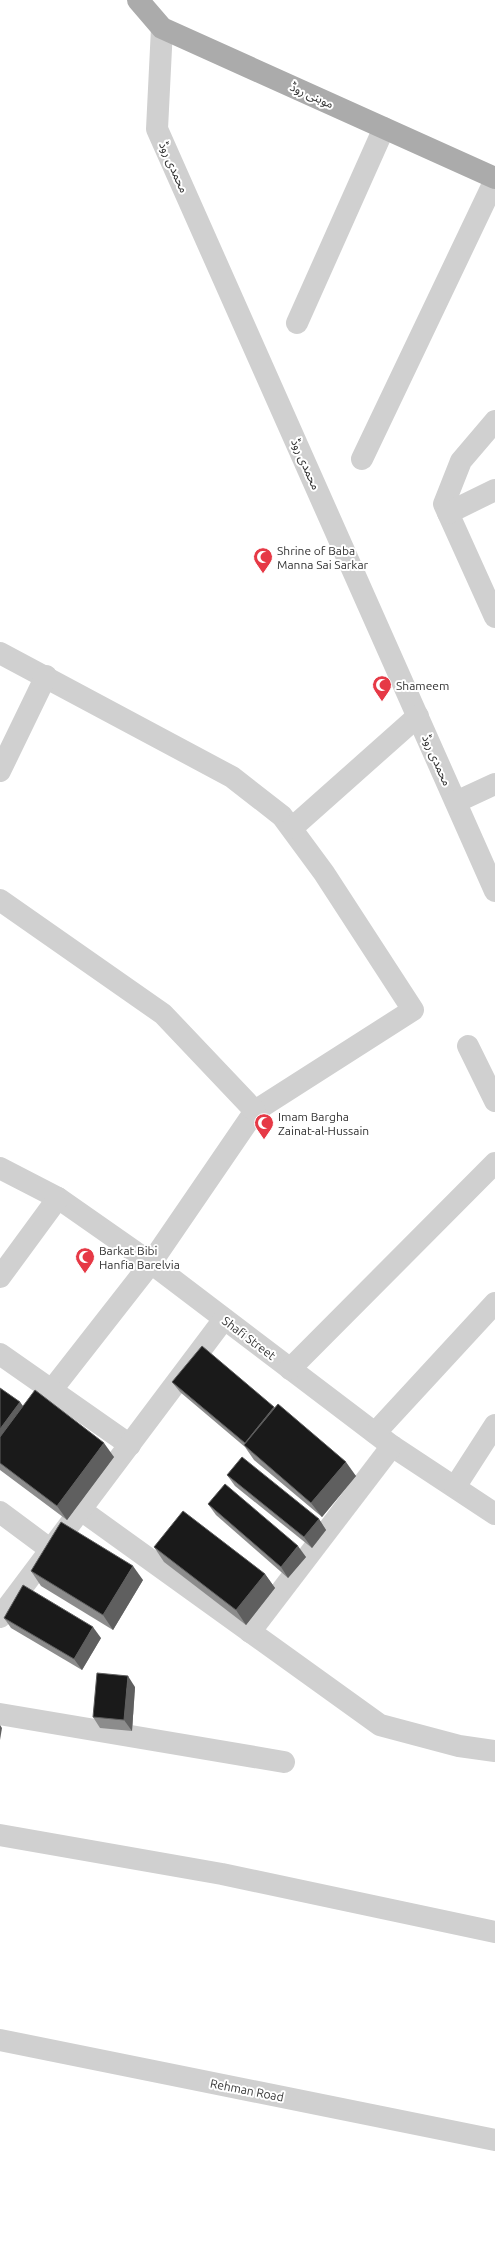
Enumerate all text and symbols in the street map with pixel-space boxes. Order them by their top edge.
street label: موہنی روڈ [288,79,336,111]
street label: محمدی روڈ [156,139,191,195]
street label: محمدی روڈ [288,436,323,492]
place label: Shrine of Baba Manna Sai Sarkar [277,544,369,571]
mosque icon: Shrine of Baba Manna Sai Sarkar [252,546,274,574]
mosque icon: Shameem [371,674,393,702]
place label: Shameem [396,679,449,692]
street label: محمدی روڈ [419,732,454,788]
place label: Imam Bargha Zainat-al-Hussain [278,1110,369,1137]
mosque icon: Imam Bargha Zainat-al-Hussain [253,1112,275,1140]
place label: Barkat Bibi Hanfia Barelvia [99,1244,180,1271]
mosque icon: Barkat Bibi Hanfia Barelvia [74,1246,96,1274]
street label: Shafi Street [220,1314,278,1362]
street label: Rehman Road [209,2076,285,2104]

